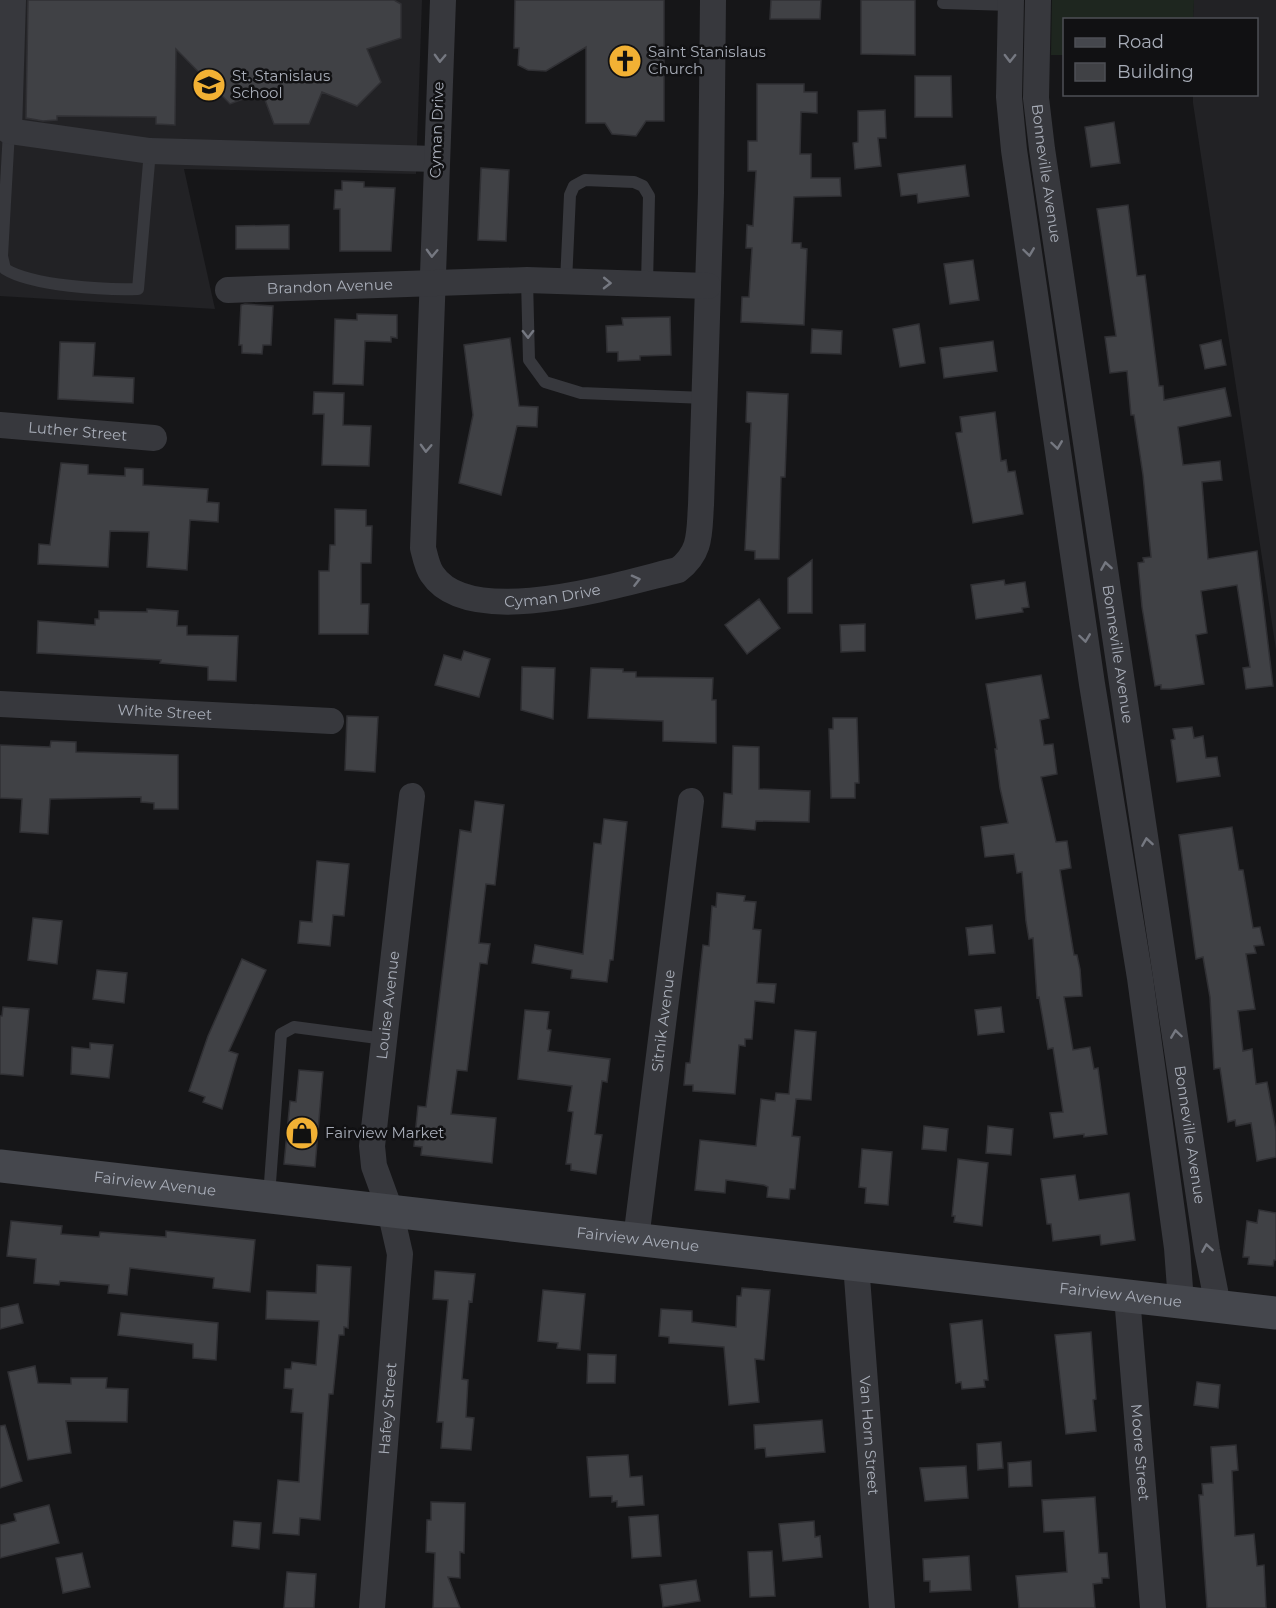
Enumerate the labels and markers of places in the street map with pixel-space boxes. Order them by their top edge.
place label: Saint Stanislaus Church [648,42,766,78]
church icon: Saint Stanislaus Church [607,43,643,79]
place label: St. Stanislaus School [232,66,330,102]
school or university icon: St. Stanislaus School [191,67,227,103]
shop icon: Fairview Market [284,1115,320,1151]
place label: Fairview Market [325,1123,444,1142]

